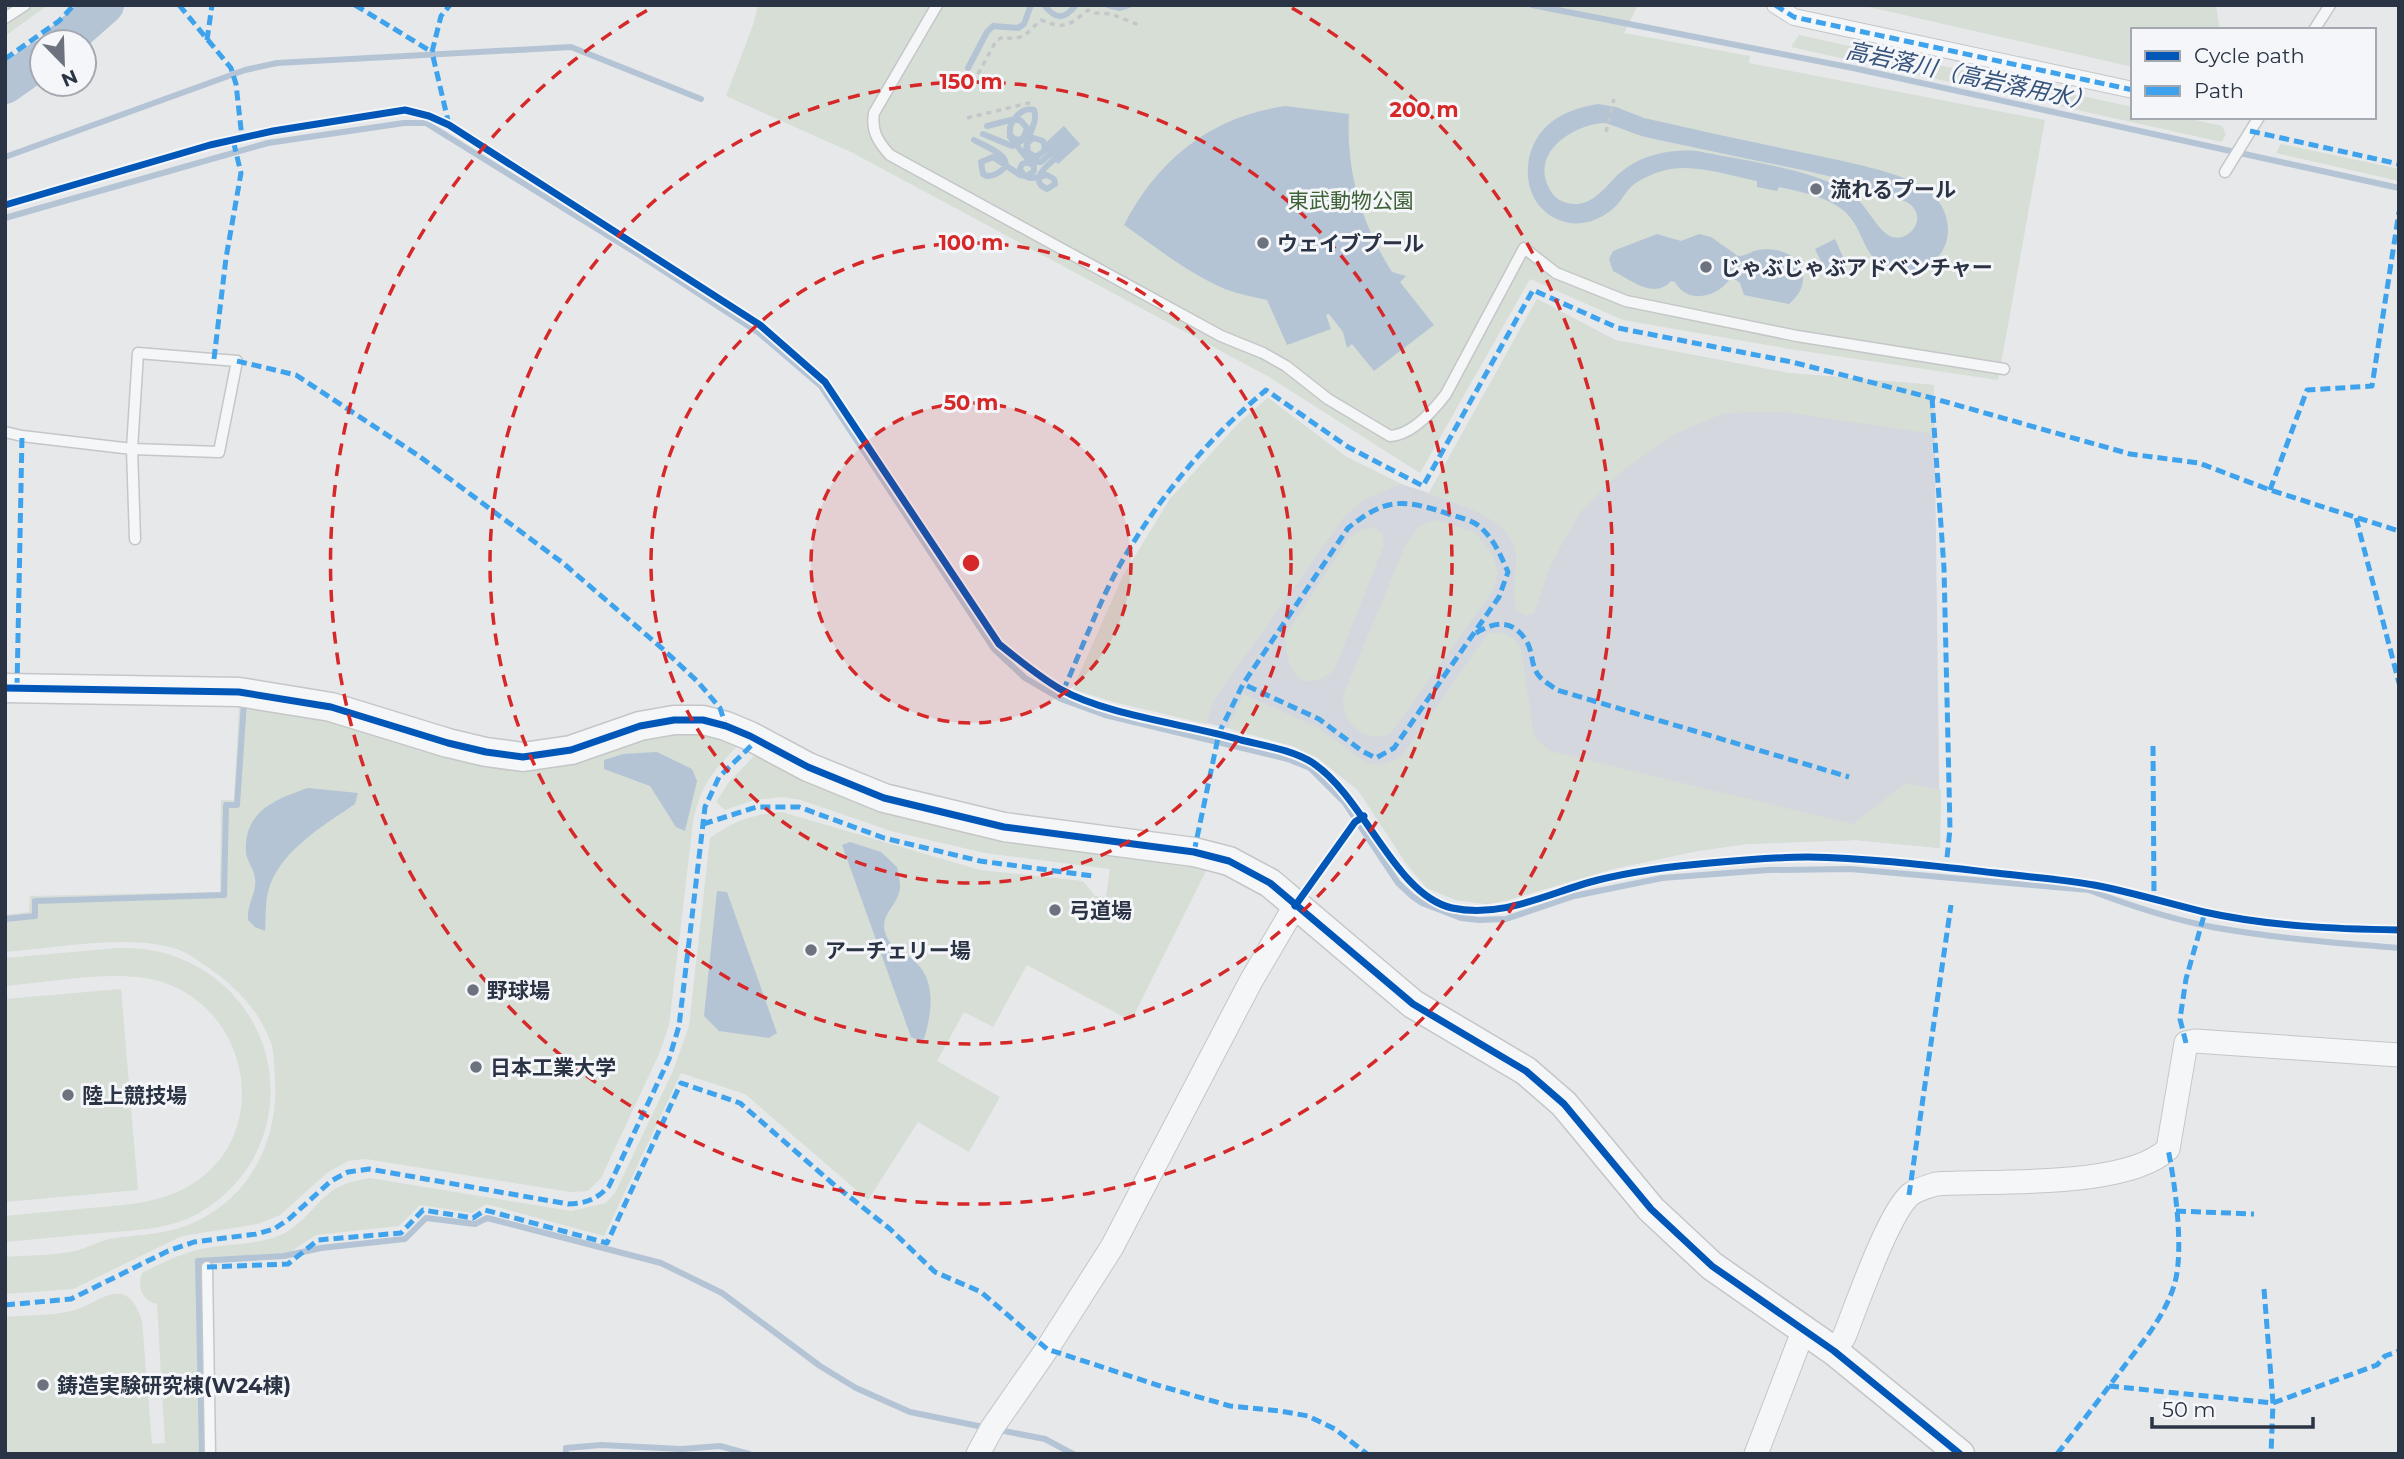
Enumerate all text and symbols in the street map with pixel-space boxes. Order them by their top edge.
north arrow [28,28,98,98]
legend [2131,28,2376,119]
water label: 高岩落川（高岩落用水） [1843,36,2097,116]
text: Cycle path [2194,43,2305,68]
text: N [58,65,81,92]
text: 150 m [940,69,1002,94]
text: Path [2194,78,2244,103]
text: 200 m [1390,97,1458,122]
place label: 流れるプール [1830,177,1956,202]
marker: 流れるプール [1808,181,1824,197]
park label: 東武動物公園 [1288,188,1414,213]
text: 100 m [939,230,1003,255]
place label: ウェイブプール [1277,231,1424,256]
marker: ウェイブプール [1255,235,1271,251]
place label: じゃぶじゃぶアドベンチャー [1720,255,1993,280]
marker: じゃぶじゃぶアドベンチャー [1698,259,1714,275]
text: 50 m [944,390,998,415]
centre of rings [959,551,983,575]
place label: 弓道場 [1069,898,1132,923]
marker: 弓道場 [1047,902,1063,918]
place label: アーチェリー場 [825,938,971,963]
marker: アーチェリー場 [803,942,819,958]
place label: 野球場 [487,978,550,1003]
marker: 野球場 [465,982,481,998]
place label: 日本工業大学 [490,1055,616,1080]
marker: 日本工業大学 [468,1059,484,1075]
place label: 陸上競技場 [82,1083,187,1108]
marker: 陸上競技場 [60,1087,76,1103]
place label: 鋳造実験研究棟(W24棟) [57,1373,291,1398]
marker: 鋳造実験研究棟(W24棟) [35,1377,51,1393]
scale bar [2152,1386,2313,1430]
text: 50 m [2162,1397,2216,1422]

